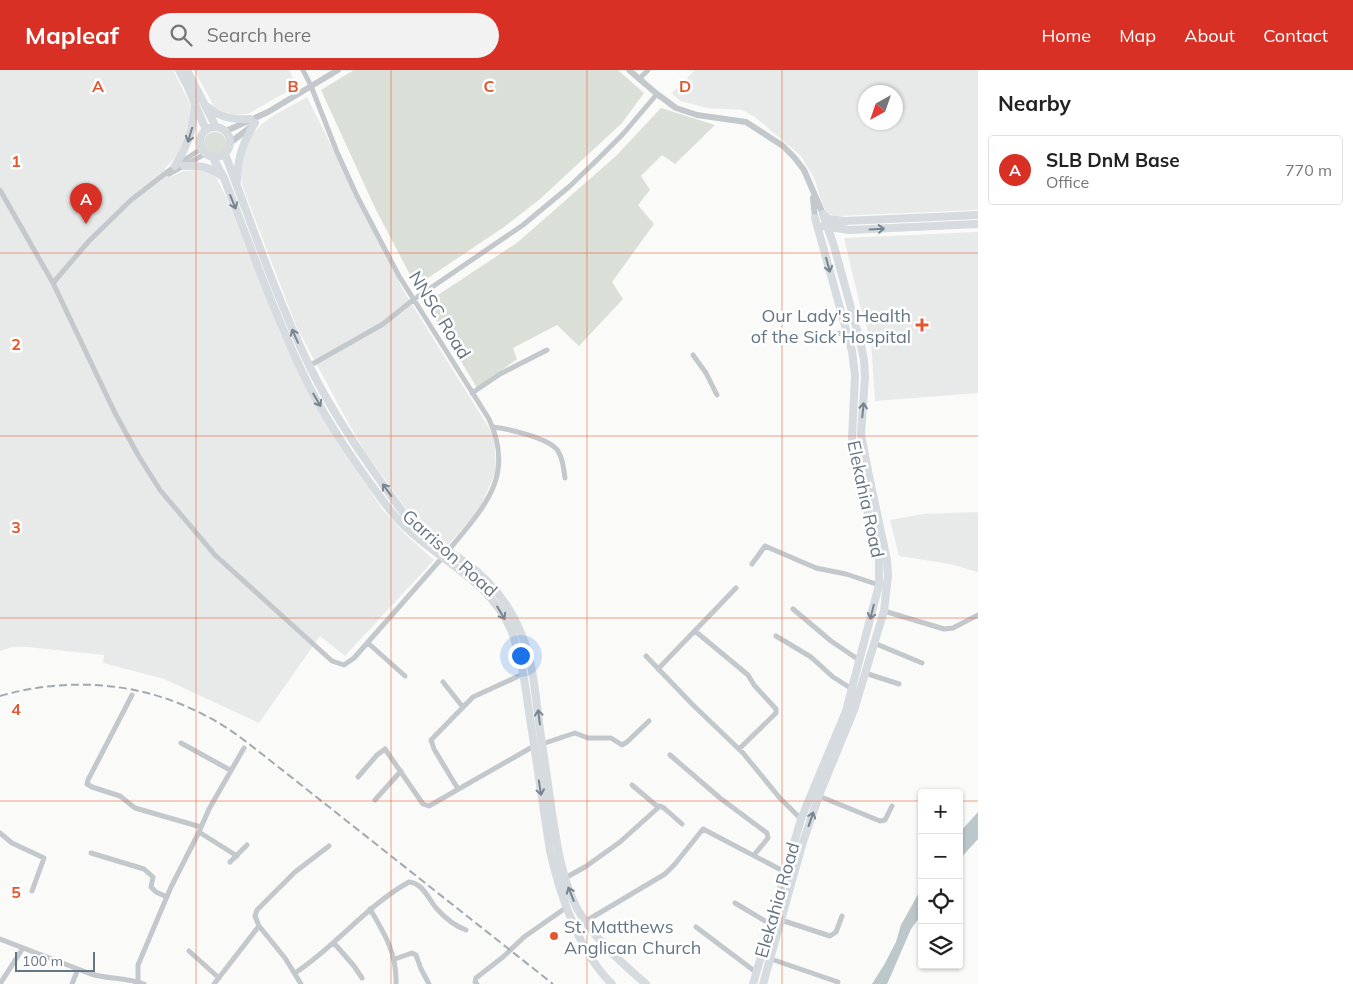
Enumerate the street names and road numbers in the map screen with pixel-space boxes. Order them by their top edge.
street label: NNSC Road [404,267,476,363]
street label: Elekahia Road [842,438,890,560]
street label: Garrison Road [398,504,502,602]
street label: Elekahia Road [750,840,804,960]

